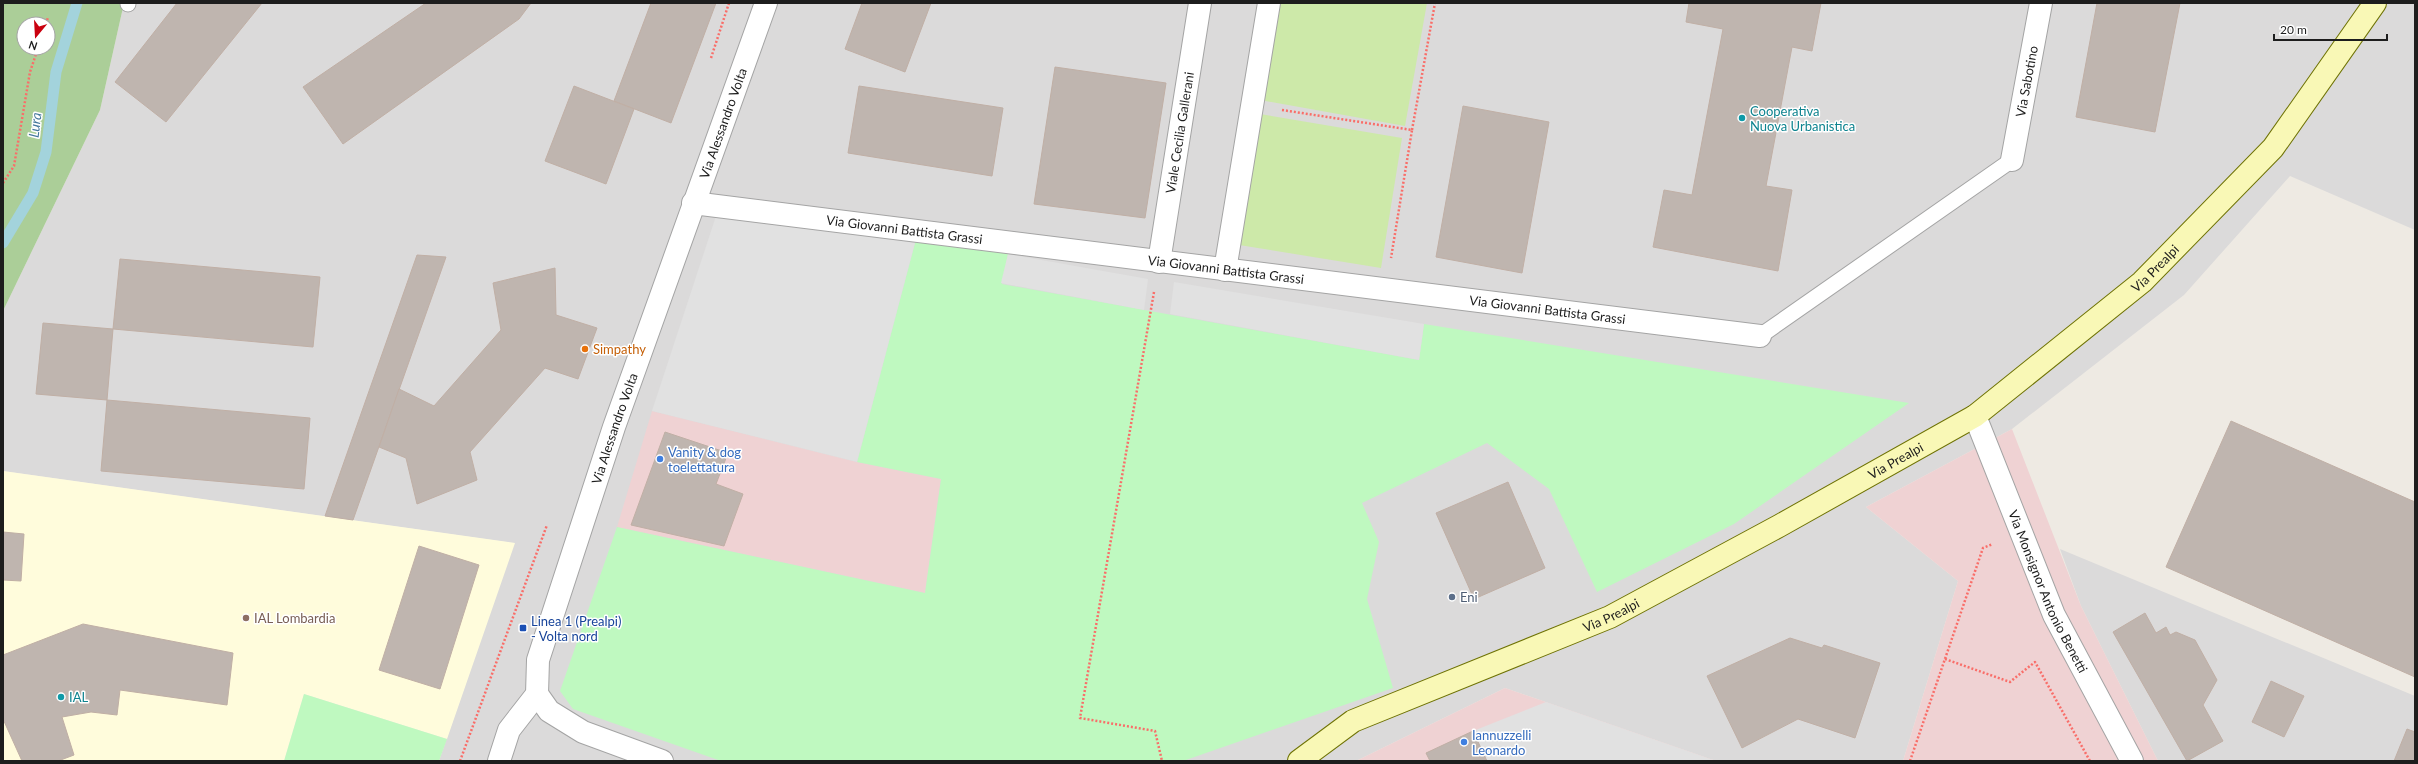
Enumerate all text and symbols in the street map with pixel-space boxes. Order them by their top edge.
north arrow [16,16,56,56]
scale bar [2274,16,2387,42]
text: 20 m [2280,22,2307,37]
text: N [27,38,39,53]
street label: Via Sabotino [2012,44,2041,118]
street label: Via Alessandro Volta [696,66,750,181]
street label: Viale Cecilia Gallerani [1162,71,1197,195]
place label: Cooperativa Nuova Urbanistica [1750,103,1855,134]
water label: Lura [25,111,44,139]
marker: Cooperativa Nuova Urbanistica [1737,113,1747,123]
street label: Via Giovanni Battista Grassi [825,212,983,247]
street label: Via Prealpi [2128,241,2182,296]
street label: Via Giovanni Battista Grassi [1147,252,1305,287]
street label: Via Giovanni Battista Grassi [1468,292,1626,327]
place label: Simpathy [593,341,646,357]
marker: Simpathy [580,344,590,354]
street label: Via Alessandro Volta [588,371,641,486]
street label: Via Prealpi [1865,439,1926,482]
place label: Vanity & dog toelettatura [668,444,741,475]
marker: Vanity & dog toelettatura [655,454,665,464]
street label: Via Monsignor Antonio Benetti [2005,508,2091,675]
place label: Eni [1460,589,1478,605]
marker: Eni [1447,592,1457,602]
street label: Via Prealpi [1580,595,1642,635]
place label: IAL Lombardia [254,610,335,626]
marker: IAL Lombardia [241,613,251,623]
place label: Linea 1 (Prealpi) - Volta nord [531,613,621,644]
marker: Linea 1 (Prealpi) - Volta nord [518,623,528,633]
place label: IAL [69,689,88,705]
marker: IAL [56,692,66,702]
place label: Iannuzzelli Leonardo [1472,727,1531,758]
marker: Iannuzzelli Leonardo [1459,737,1469,747]

